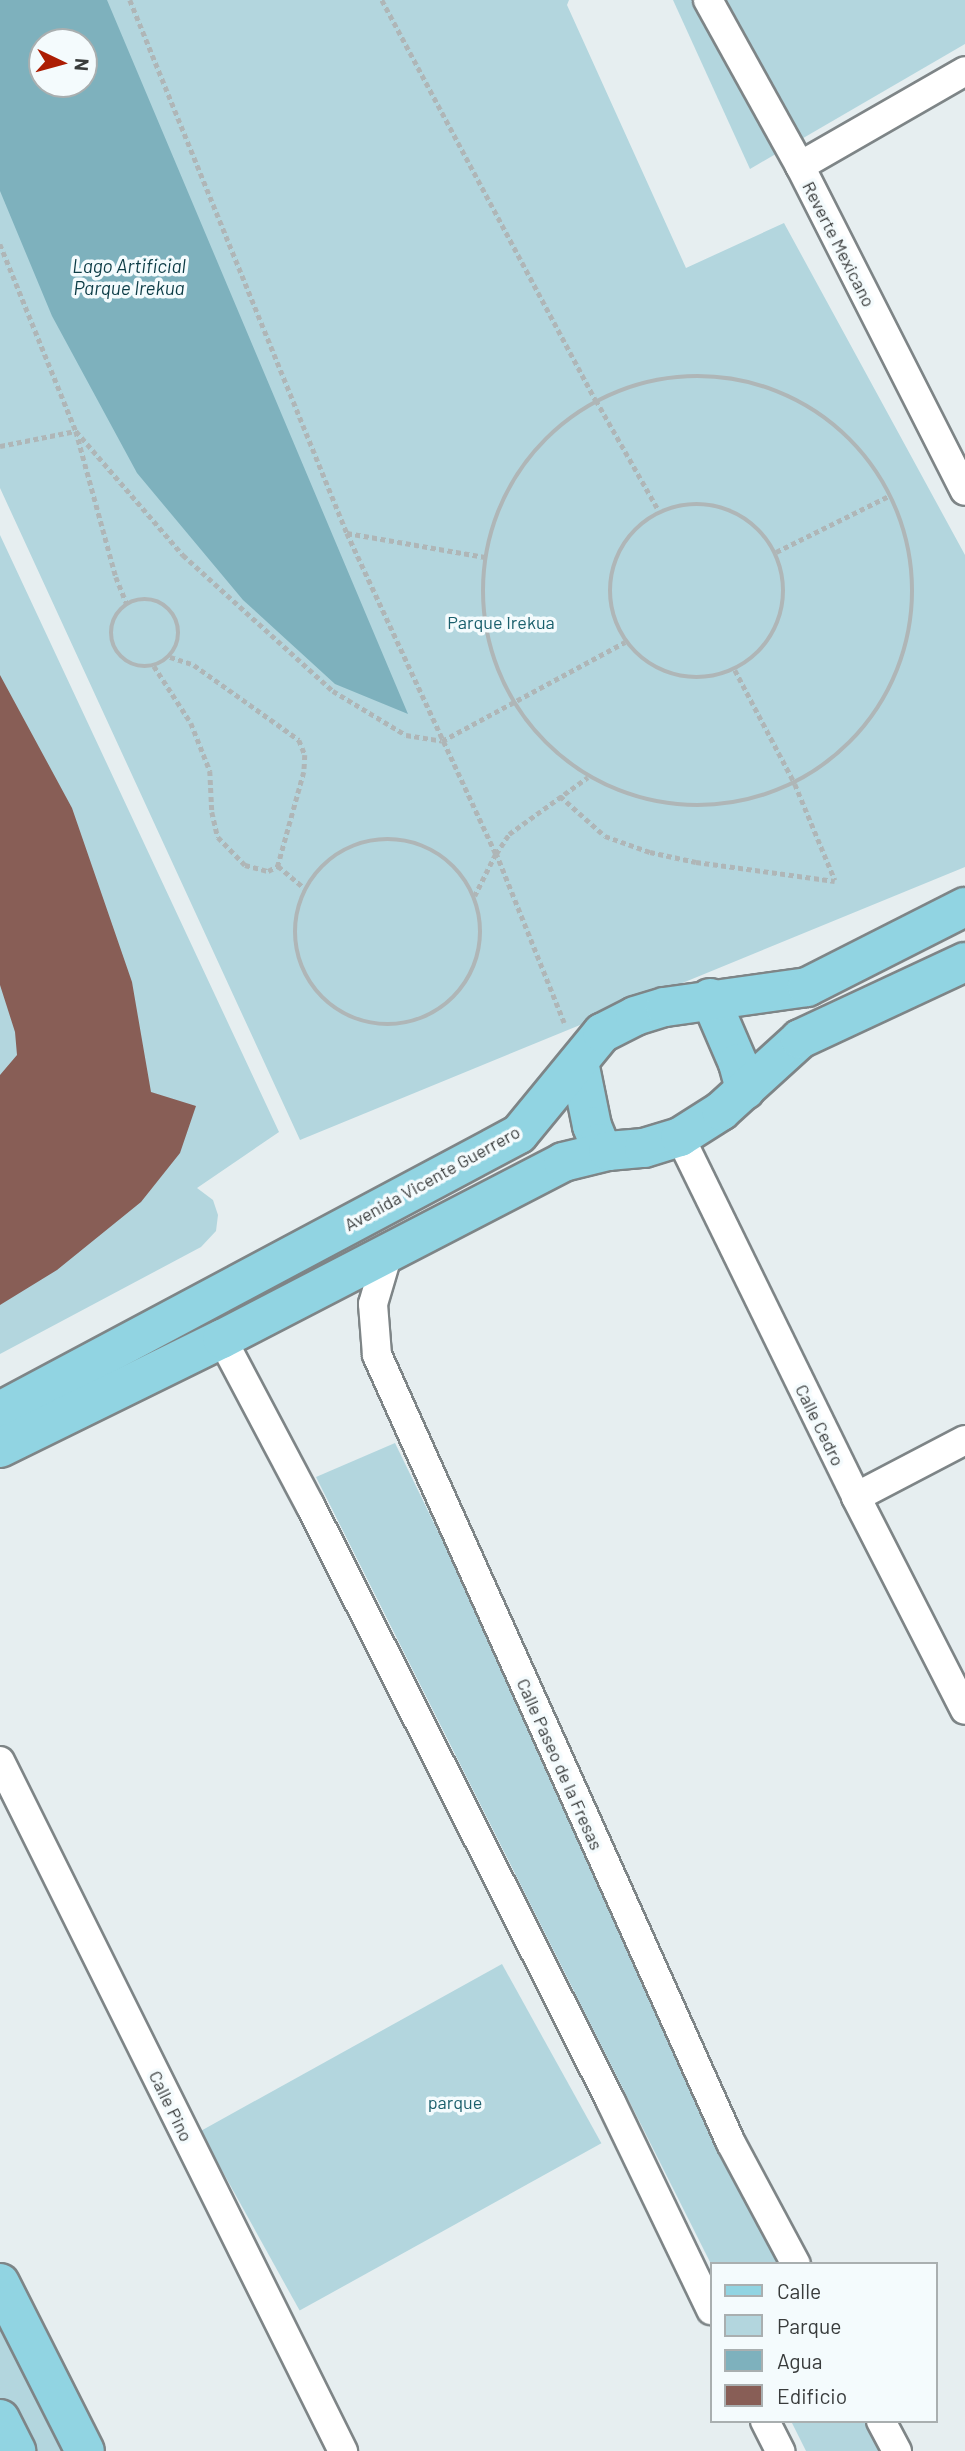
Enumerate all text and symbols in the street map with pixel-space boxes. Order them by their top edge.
north arrow [28,28,98,98]
text: N [70,57,94,72]
street label: Reverte Mexicano [798,178,880,310]
water label: Lago Artificial Parque Irekua [72,255,186,299]
park label: Parque Irekua [447,611,555,633]
street label: Avenida Vicente Guerrero [340,1121,524,1235]
street label: Calle Cedro [791,1381,849,1469]
street label: Calle Paseo de la Fresas [512,1675,608,1853]
street label: Calle Pino [145,2067,197,2145]
park label: parque [428,2091,482,2113]
legend [710,2262,937,2423]
text: Calle [777,2278,821,2303]
text: Parque [777,2313,842,2338]
text: Agua [777,2348,823,2373]
text: Edificio [777,2383,847,2408]

